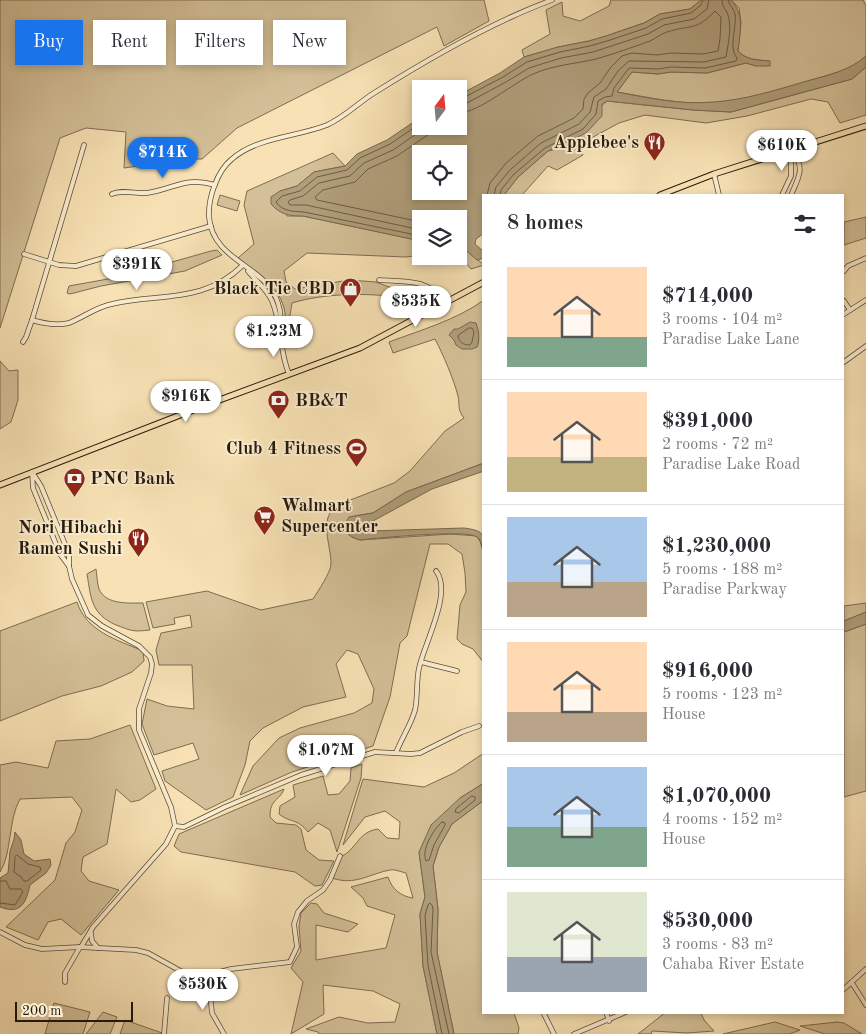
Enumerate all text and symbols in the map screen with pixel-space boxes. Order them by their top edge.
chip: Buy [15,20,83,65]
chip: Rent [93,20,166,65]
chip: Filters [176,20,263,65]
chip: New [273,20,346,65]
north arrow [412,80,468,135]
map controls [412,80,467,265]
pin: $610K [747,130,817,172]
restaurant icon: Applebee's [643,131,667,162]
place label: Applebee's [553,134,639,152]
pin: $714K [128,136,198,179]
text: $610K [757,138,807,154]
text: $714K [138,145,188,161]
button: locate [412,145,467,200]
button: layers [412,210,467,265]
icon: filters [791,210,819,238]
text: 8 homes [507,213,583,234]
pin: $391K [102,248,172,291]
text: $391K [112,257,162,273]
shop icon: Black Tie CBD [339,277,363,308]
place label: Black Tie CBD [213,280,335,298]
pin: $535K [381,286,451,328]
text: $714,000 [662,286,753,307]
icon: home [547,287,607,347]
text: $535K [391,294,441,310]
text: 3 rooms · 104 m² [662,312,782,328]
pin: $1.23M [233,316,315,358]
text: $1.23M [246,324,302,340]
text: Paradise Lake Lane [662,332,799,348]
pin: $916K [151,380,221,423]
text: $916K [161,389,211,405]
bank icon: BB&T [267,389,291,420]
place label: BB&T [295,392,348,410]
text: $391,000 [662,411,753,432]
icon: home [547,412,607,472]
sports icon: Club 4 Fitness [345,437,369,468]
text: 2 rooms · 72 m² [662,437,773,453]
place label: Club 4 Fitness [226,440,341,458]
text: Paradise Lake Road [662,457,800,473]
bank icon: PNC Bank [62,467,86,498]
place label: PNC Bank [90,470,175,488]
place label: Walmart Supercenter [281,497,378,536]
supermarket icon: Walmart Supercenter [253,504,277,535]
place label: Nori Hibachi Ramen Sushi [18,519,122,558]
restaurant icon: Nori Hibachi Ramen Sushi [126,526,150,557]
text: $1,230,000 [662,536,771,557]
icon: home [547,537,607,597]
text: 5 rooms · 188 m² [662,562,782,578]
text: Paradise Parkway [662,582,787,598]
text: $916,000 [662,661,753,682]
icon: home [547,662,607,722]
text: 5 rooms · 123 m² [662,687,782,703]
text: House [662,707,705,723]
pin: $1.07M [285,734,367,777]
text: $1.07M [298,743,354,759]
text: $1,070,000 [662,786,771,807]
icon: home [547,787,607,847]
text: 4 rooms · 152 m² [662,812,782,828]
text: House [662,832,705,848]
text: $530,000 [662,911,753,932]
icon: home [547,912,607,972]
text: 3 rooms · 83 m² [662,937,773,953]
text: Cahaba River Estate [662,957,804,973]
pin: $530K [168,968,238,1011]
text: $530K [178,977,228,993]
scale bar [15,999,132,1022]
text: 200 m [22,1004,61,1018]

